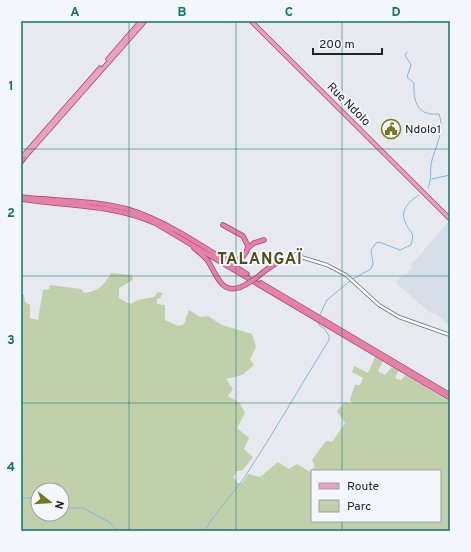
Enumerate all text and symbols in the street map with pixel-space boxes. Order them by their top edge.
text: A [70,5,80,21]
text: B [178,5,187,21]
text: C [285,5,293,21]
text: D [391,5,401,21]
scale bar [313,30,382,56]
text: 200 m [319,37,355,53]
text: 1 [8,79,14,95]
street label: Rue Ndolo [323,79,374,130]
public building icon: Ndolo1 [380,118,402,140]
place label: Ndolo1 [405,122,441,138]
text: 2 [7,206,15,222]
district label: TALANGAÏ [217,248,303,270]
text: 3 [7,333,15,349]
text: 4 [7,460,15,476]
legend [311,470,441,522]
text: Route [347,479,379,495]
north arrow [30,482,70,522]
text: N [51,499,66,510]
text: Parc [347,499,371,515]

